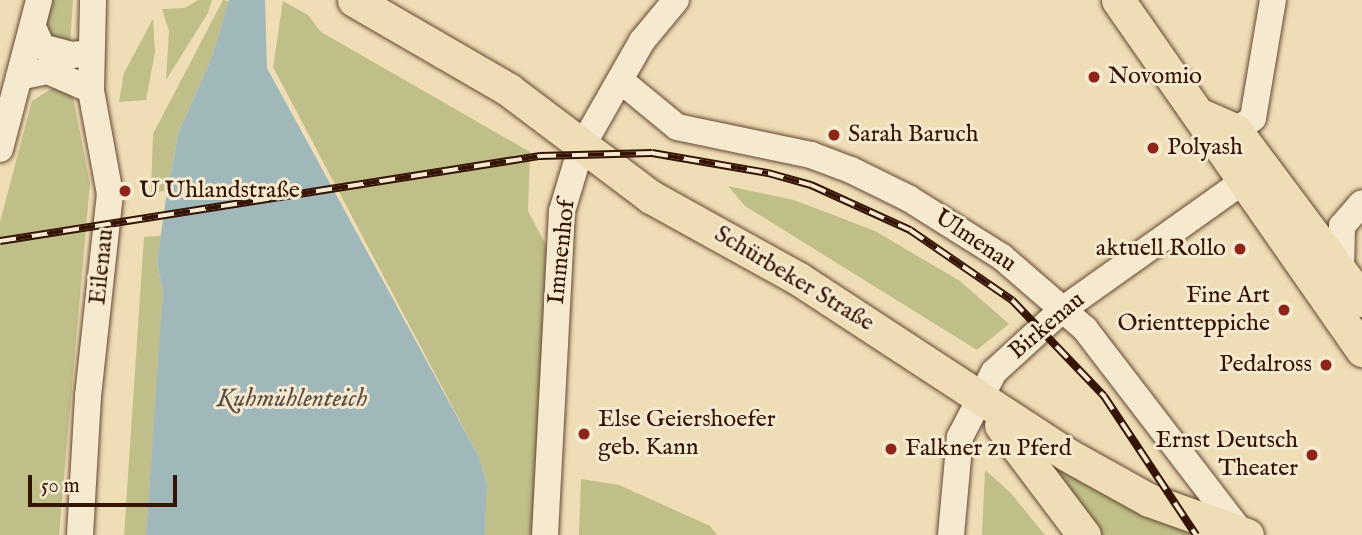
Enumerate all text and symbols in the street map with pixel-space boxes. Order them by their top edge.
place label: Novomio [1108,63,1202,91]
marker: Novomio [1086,69,1102,85]
place label: Sarah Baruch [848,121,978,149]
marker: Sarah Baruch [826,127,842,143]
place label: Polyash [1167,134,1243,162]
marker: Polyash [1145,140,1161,156]
place label: U Uhlandstraße [139,177,300,205]
marker: U Uhlandstraße [117,183,133,199]
street label: Immenhof [542,198,582,306]
street label: Ulmenau [929,203,1021,279]
street label: Schürbeker Straße [709,220,879,338]
street label: Eilenau [84,228,120,306]
place label: aktuell Rollo [1096,235,1226,263]
marker: aktuell Rollo [1232,241,1248,257]
place label: Fine Art Orientteppiche [1117,282,1270,338]
street label: Birkenau [1003,286,1091,366]
marker: Fine Art Orientteppiche [1276,302,1292,318]
place label: Pedalross [1219,351,1312,379]
marker: Pedalross [1318,357,1334,373]
water label: Kuhmühlenteich [217,383,367,415]
place label: Else Geiershoefer geb. Kann [598,406,776,462]
marker: Else Geiershoefer geb. Kann [576,426,592,442]
place label: Ernst Deutsch Theater [1155,427,1298,483]
place label: Falkner zu Pferd [905,435,1071,463]
marker: Falkner zu Pferd [883,441,899,457]
marker: Ernst Deutsch Theater [1304,447,1320,463]
scale bar [32,462,180,506]
text: 50 m [41,473,80,500]

